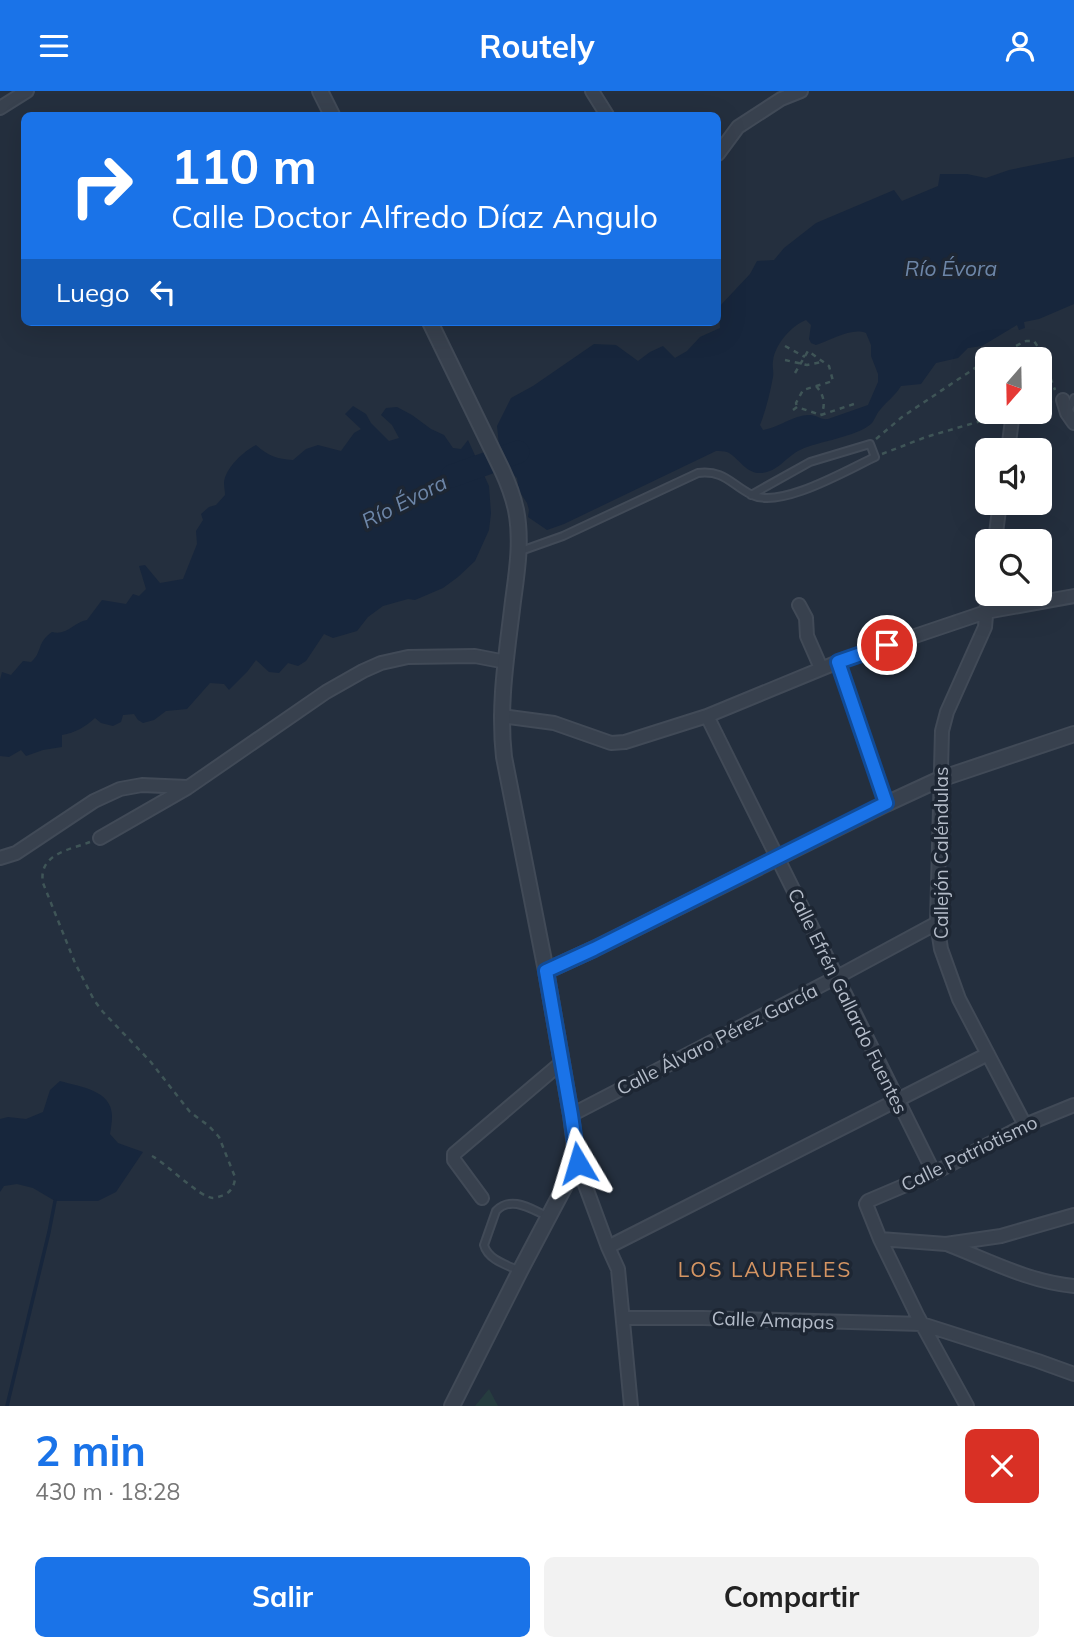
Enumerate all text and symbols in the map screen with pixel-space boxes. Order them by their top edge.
text: Routely [479,26,595,66]
icon: menu [35,27,73,65]
icon: person [1001,27,1039,65]
text: 110 m [171,135,317,196]
icon: right [56,140,147,231]
text: Calle Doctor Alfredo Díaz Angulo [171,196,658,236]
water label: Río Évora [905,255,997,281]
icon: left [144,273,182,311]
text: Luego [56,276,130,309]
north arrow [975,347,1052,423]
map controls [975,347,1052,606]
button: sound [975,438,1052,515]
water label: Río Évora [357,468,451,534]
button: search [975,529,1052,606]
pin [857,615,917,675]
icon: arrive [868,626,906,664]
street label: Callejón Caléndulas [929,767,953,939]
street label: Calle Efrén Gallardo Fuentes [783,884,913,1118]
street label: Calle Álvaro Pérez García [612,978,822,1100]
street label: Calle Patriotismo [897,1110,1041,1196]
position arrow [541,1126,615,1200]
district label: LOS LAURELES [678,1256,852,1282]
street label: Calle Amapas [711,1306,835,1334]
text: 2 min [35,1424,146,1477]
button: close [965,1429,1039,1503]
text: 430 m · 18:28 [35,1477,180,1506]
button: Salir [35,1557,530,1637]
button: Compartir [544,1557,1039,1637]

